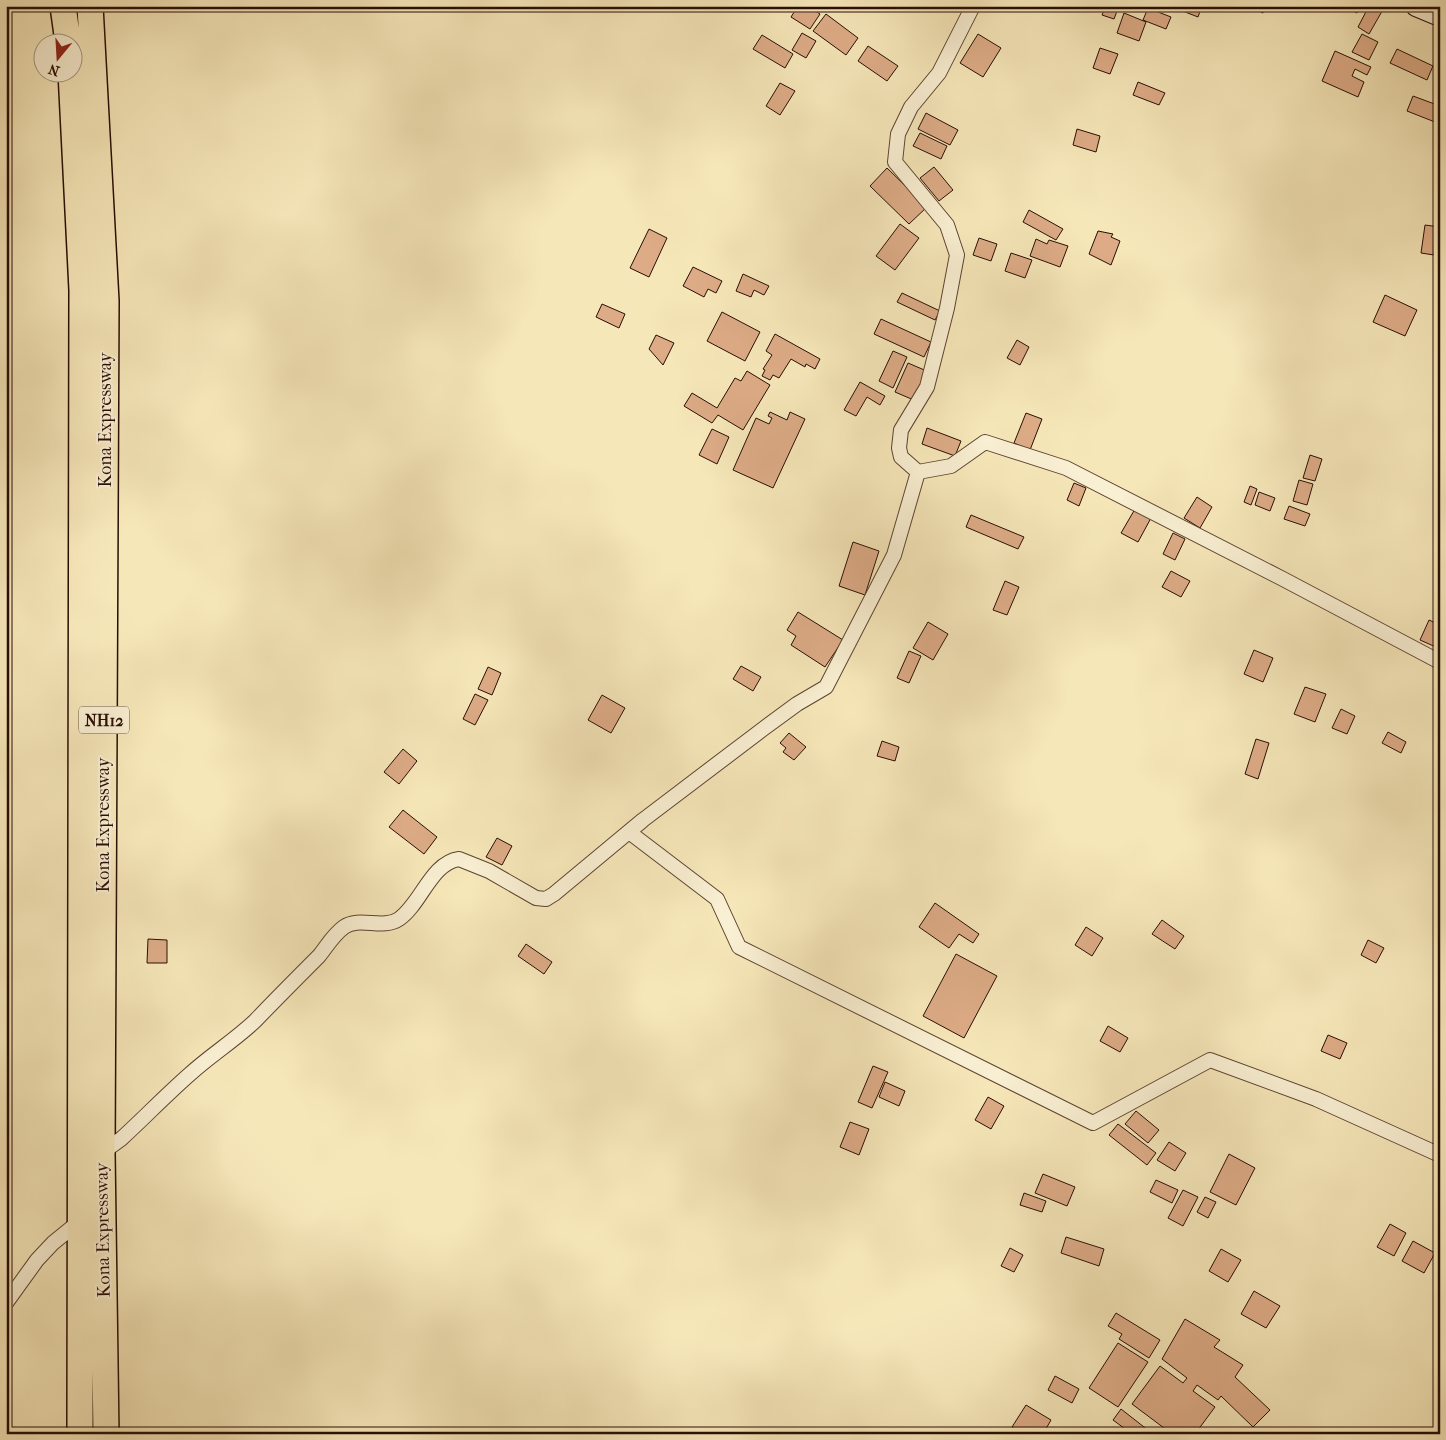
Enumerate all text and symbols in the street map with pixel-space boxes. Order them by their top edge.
north arrow [32,32,82,82]
text: N [46,60,62,80]
street label: Kona Expressway [95,351,116,487]
road number: NH12 [79,706,129,734]
street label: Kona Expressway [93,756,114,892]
street label: Kona Expressway [91,1161,115,1298]

